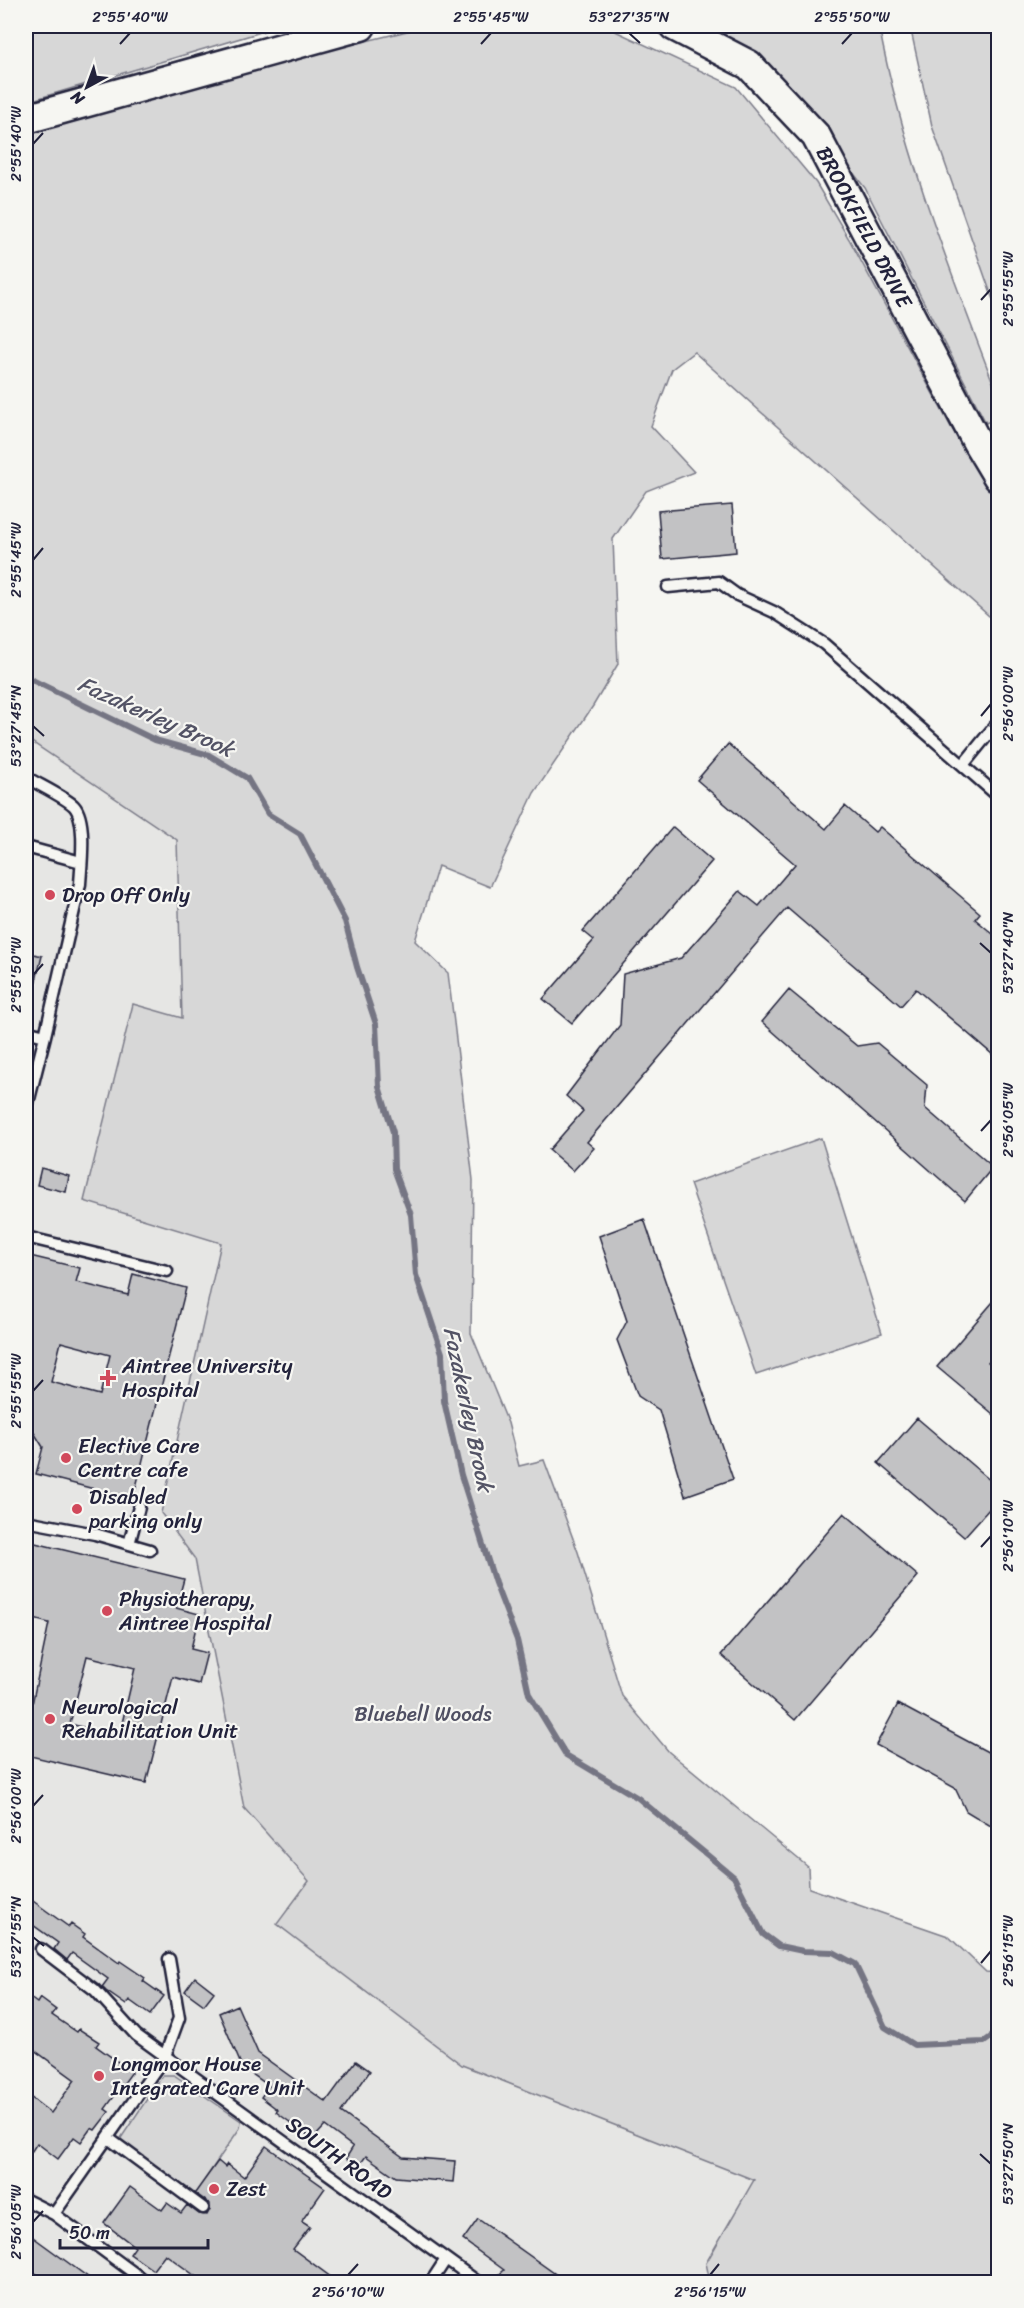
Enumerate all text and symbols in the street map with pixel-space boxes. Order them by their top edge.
text: 2°55'40"W [92,4,168,30]
text: 2°55'45"W [453,4,529,30]
text: 53°27'35"N [589,4,670,30]
text: 2°55'50"W [814,4,890,30]
north arrow [57,57,117,117]
text: N [63,83,92,113]
text: 2°55'40"W [3,106,29,182]
street label: BROOKFIELD DRIVE [805,139,923,316]
text: 2°55'55"W [995,251,1021,327]
text: 2°55'45"W [3,522,29,598]
water label: Fazakerley Brook [71,665,243,770]
text: 2°56'00"W [995,666,1021,742]
text: 53°27'45"N [3,685,29,767]
place label: Drop Off Only [62,876,190,914]
marker: Drop Off Only [43,888,57,902]
text: 53°27'40"N [995,911,1021,994]
text: 2°55'50"W [3,937,29,1013]
text: 2°56'05"W [995,1082,1021,1157]
water label: Fazakerley Brook [432,1323,506,1498]
place label: Aintree University Hospital [121,1347,293,1409]
text: 2°55'55"W [3,1353,29,1429]
marker: Aintree University Hospital [99,1369,117,1387]
place label: Elective Care Centre cafe [78,1427,200,1489]
marker: Elective Care Centre cafe [59,1451,73,1465]
place label: Disabled parking only [88,1478,202,1540]
text: 2°56'10"W [995,1500,1021,1572]
marker: Disabled parking only [70,1502,84,1516]
place label: Physiotherapy, Aintree Hospital [118,1580,272,1642]
marker: Physiotherapy, Aintree Hospital [100,1604,114,1618]
place label: Neurological Rehabilitation Unit [62,1688,238,1750]
park label: Bluebell Woods [354,1695,492,1733]
marker: Neurological Rehabilitation Unit [43,1712,57,1726]
text: 2°56'00"W [3,1768,29,1844]
text: 53°27'55"N [3,1896,29,1978]
text: 2°56'15"W [995,1915,1021,1987]
place label: Longmoor House Integrated Care Unit [110,2045,306,2107]
marker: Longmoor House Integrated Care Unit [92,2069,106,2083]
street label: SOUTH ROAD [277,2106,401,2210]
text: 53°27'50"N [995,2122,1021,2205]
place label: Zest [226,2170,267,2208]
marker: Zest [207,2182,221,2196]
text: 2°56'05"W [3,2184,29,2259]
scale bar [60,2212,208,2250]
text: 50 m [69,2217,110,2249]
text: 2°56'10"W [312,2279,384,2305]
text: 2°56'15"W [674,2279,746,2305]

